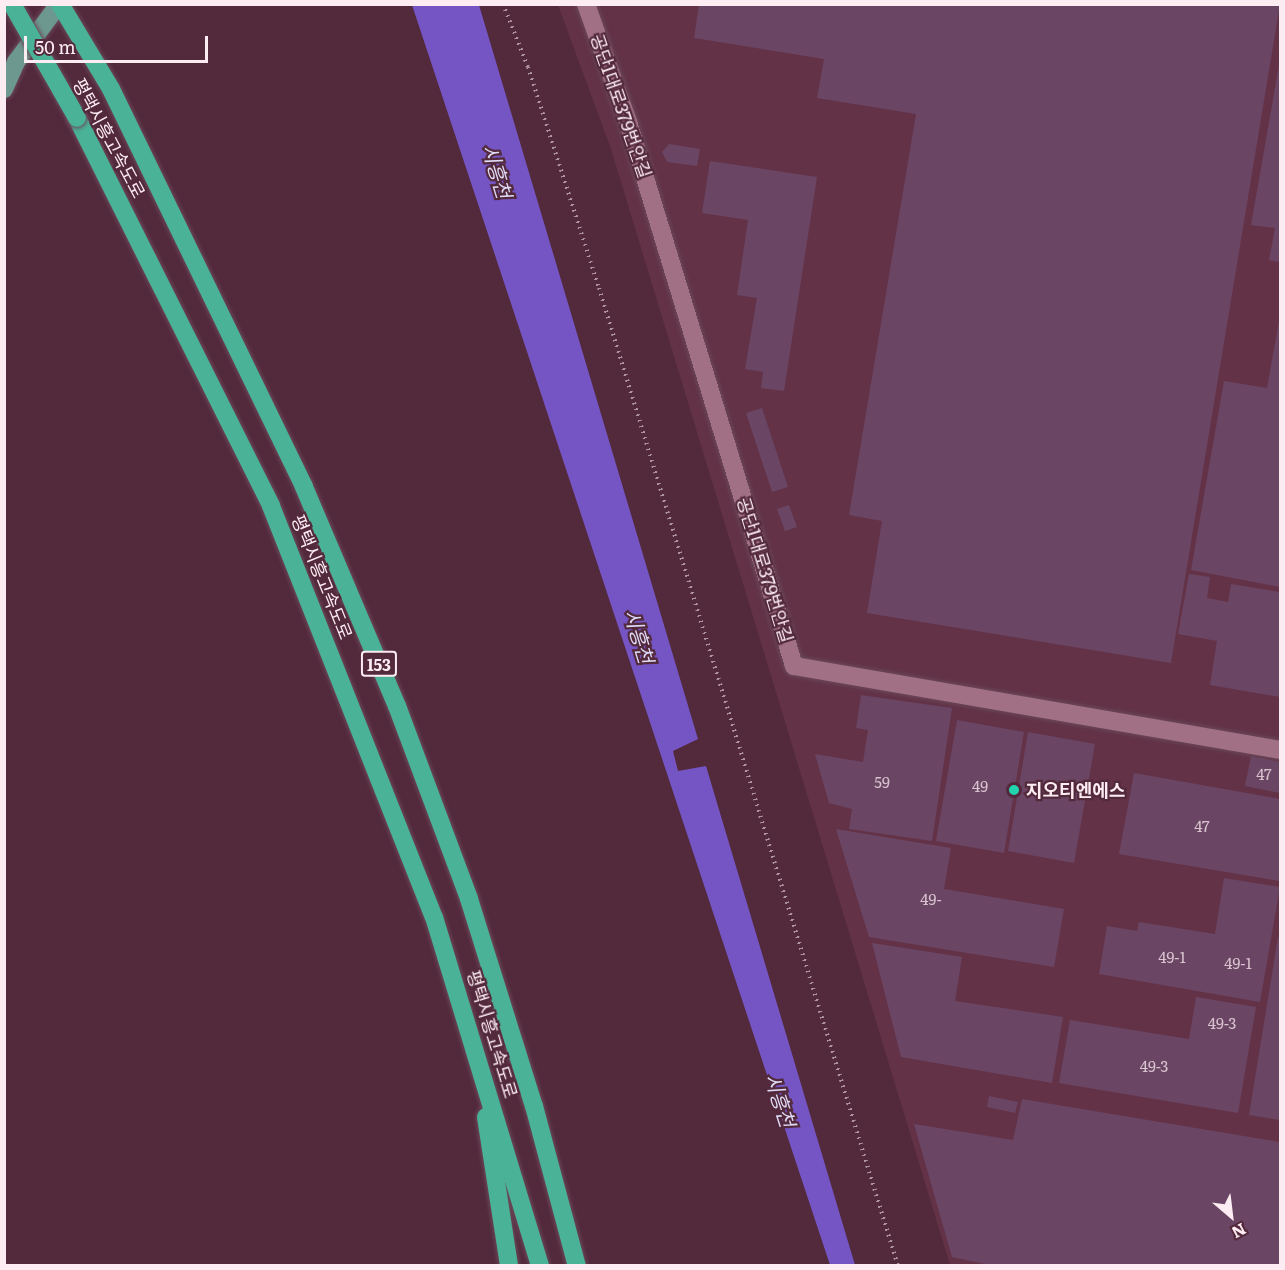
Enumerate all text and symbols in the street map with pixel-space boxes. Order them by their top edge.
scale bar [27,24,212,62]
street label: 공단1대로379번안길 [586,31,656,181]
text: 50 m [35,33,76,60]
street label: 평택시흥고속도로 [68,74,150,202]
water label: 시흥천 [478,141,518,201]
street label: 공단1대로379번안길 [733,495,797,645]
street label: 평택시흥고속도로 [287,512,357,642]
water label: 시흥천 [620,606,660,666]
road number: 153 [360,651,398,677]
house number: 47 [1256,765,1272,783]
house number: 59 [874,773,890,791]
house number: 49 [972,777,988,795]
place label: 지오티엔에스 [1026,779,1125,801]
marker: 지오티엔에스 [1007,783,1021,797]
house number: 47 [1194,817,1210,835]
house number: 49- [920,890,942,908]
house number: 49-1 [1158,948,1186,966]
house number: 49-1 [1224,954,1252,972]
street label: 평택시흥고속도로 [462,967,522,1101]
house number: 49-3 [1208,1014,1236,1032]
house number: 49-3 [1140,1057,1168,1075]
water label: 시흥천 [761,1070,801,1130]
north arrow [1201,1186,1261,1246]
text: N [1228,1218,1251,1246]

